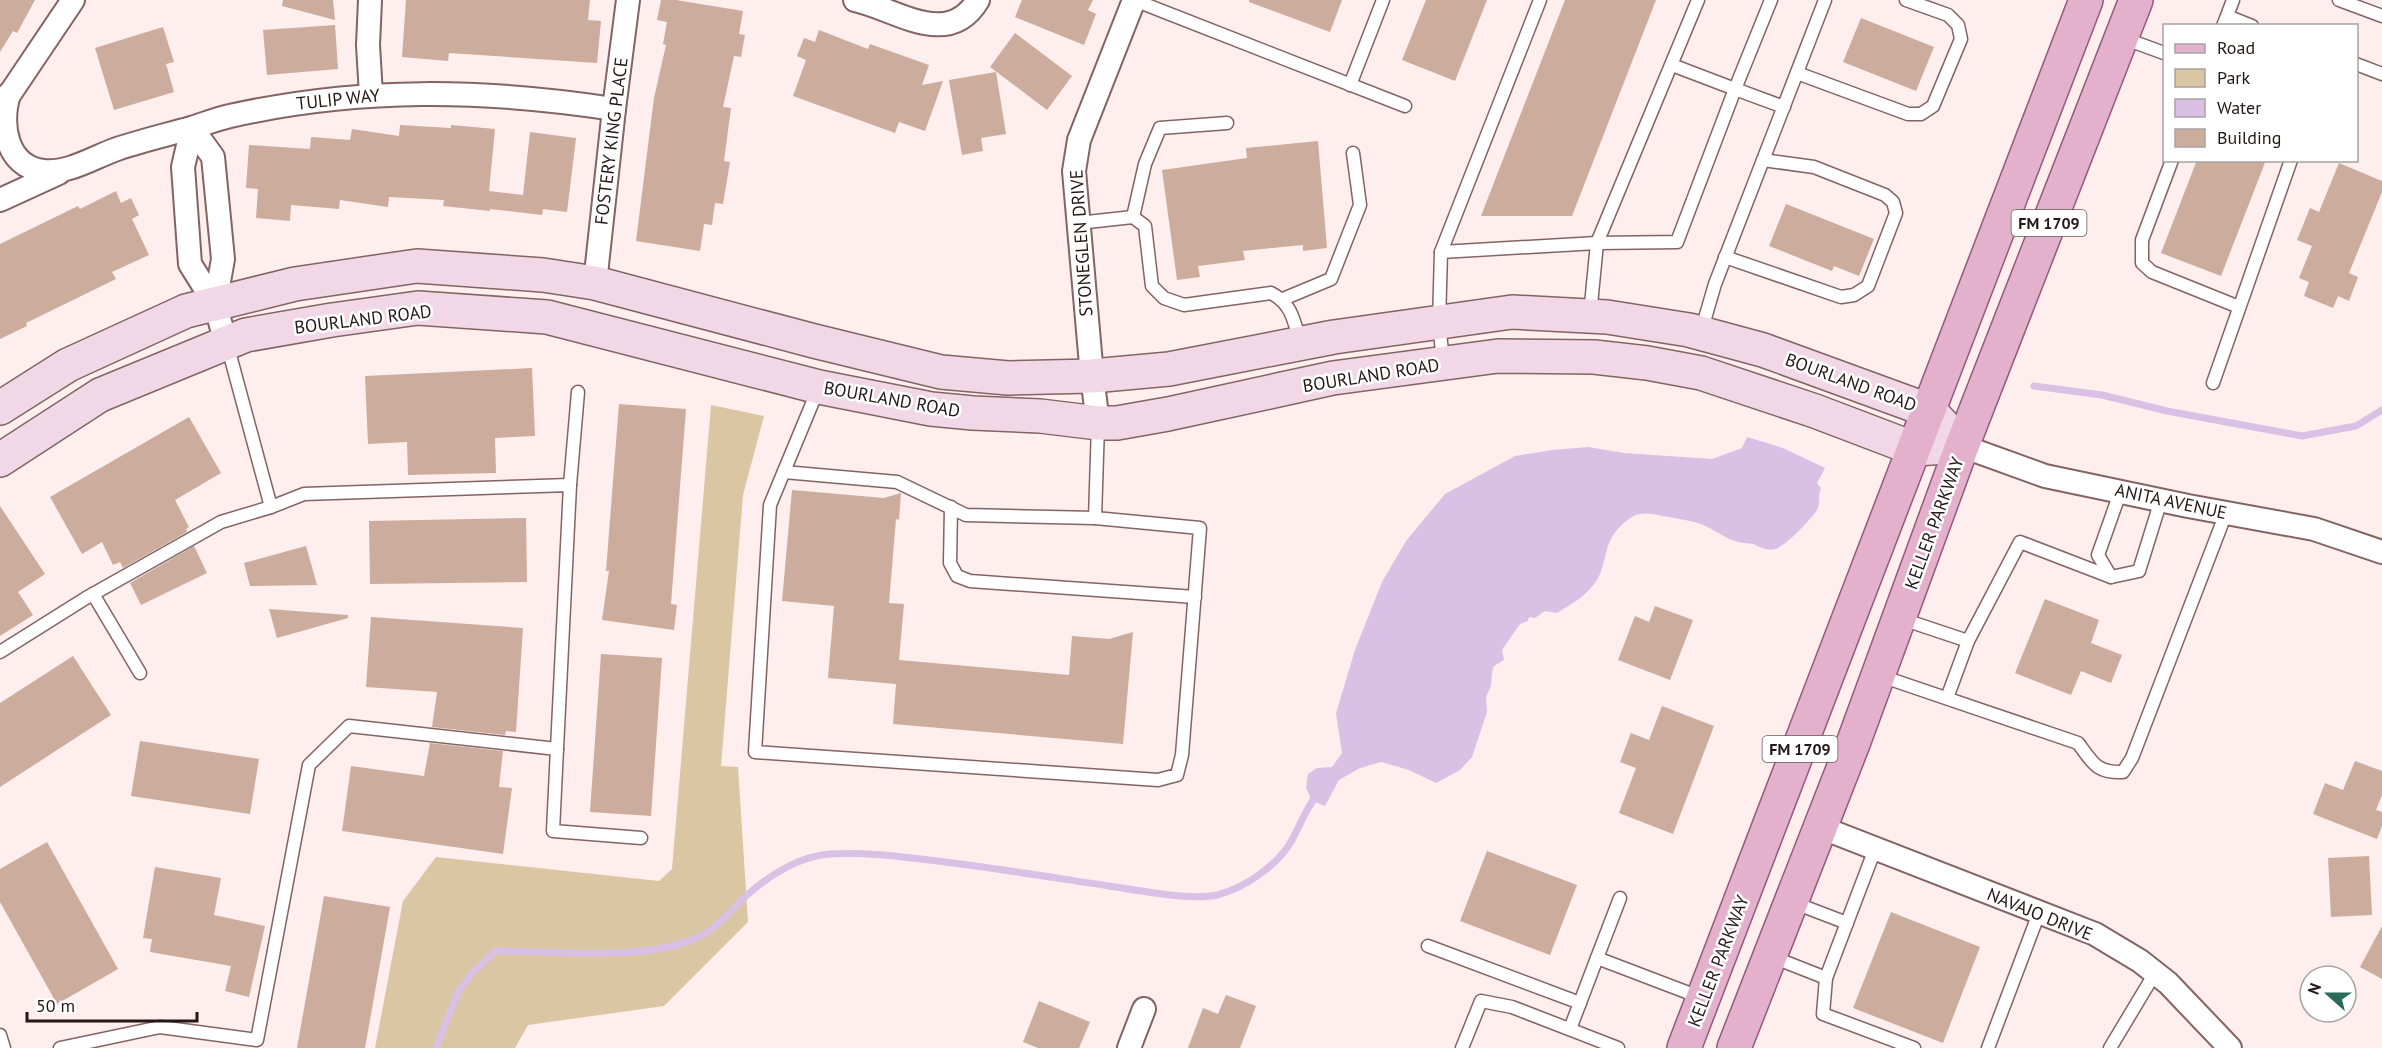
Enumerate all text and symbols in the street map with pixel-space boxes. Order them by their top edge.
legend [2163,24,2358,162]
text: Road [2217,36,2255,59]
street label: FOSTERY KING PLACE [589,56,633,226]
text: Park [2217,66,2250,89]
street label: TULIP WAY [295,83,381,115]
text: Water [2217,96,2261,119]
text: Building [2217,126,2281,149]
street label: STONEGLEN DRIVE [1064,169,1098,317]
road number: FM 1709 [2012,210,2086,236]
street label: BOURLAND ROAD [293,299,433,339]
street label: BOURLAND ROAD [1782,348,1920,416]
street label: BOURLAND ROAD [1301,353,1441,397]
street label: BOURLAND ROAD [822,376,962,422]
street label: KELLER PARKWAY [1899,454,1969,592]
street label: ANITA AVENUE [2113,478,2229,524]
road number: FM 1709 [1762,736,1838,762]
street label: NAVAJO DRIVE [1984,882,2096,946]
street label: KELLER PARKWAY [1682,892,1754,1030]
north arrow [2298,964,2358,1024]
text: N [2303,980,2325,997]
scale bar [27,985,196,1023]
text: 50 m [36,994,75,1017]

